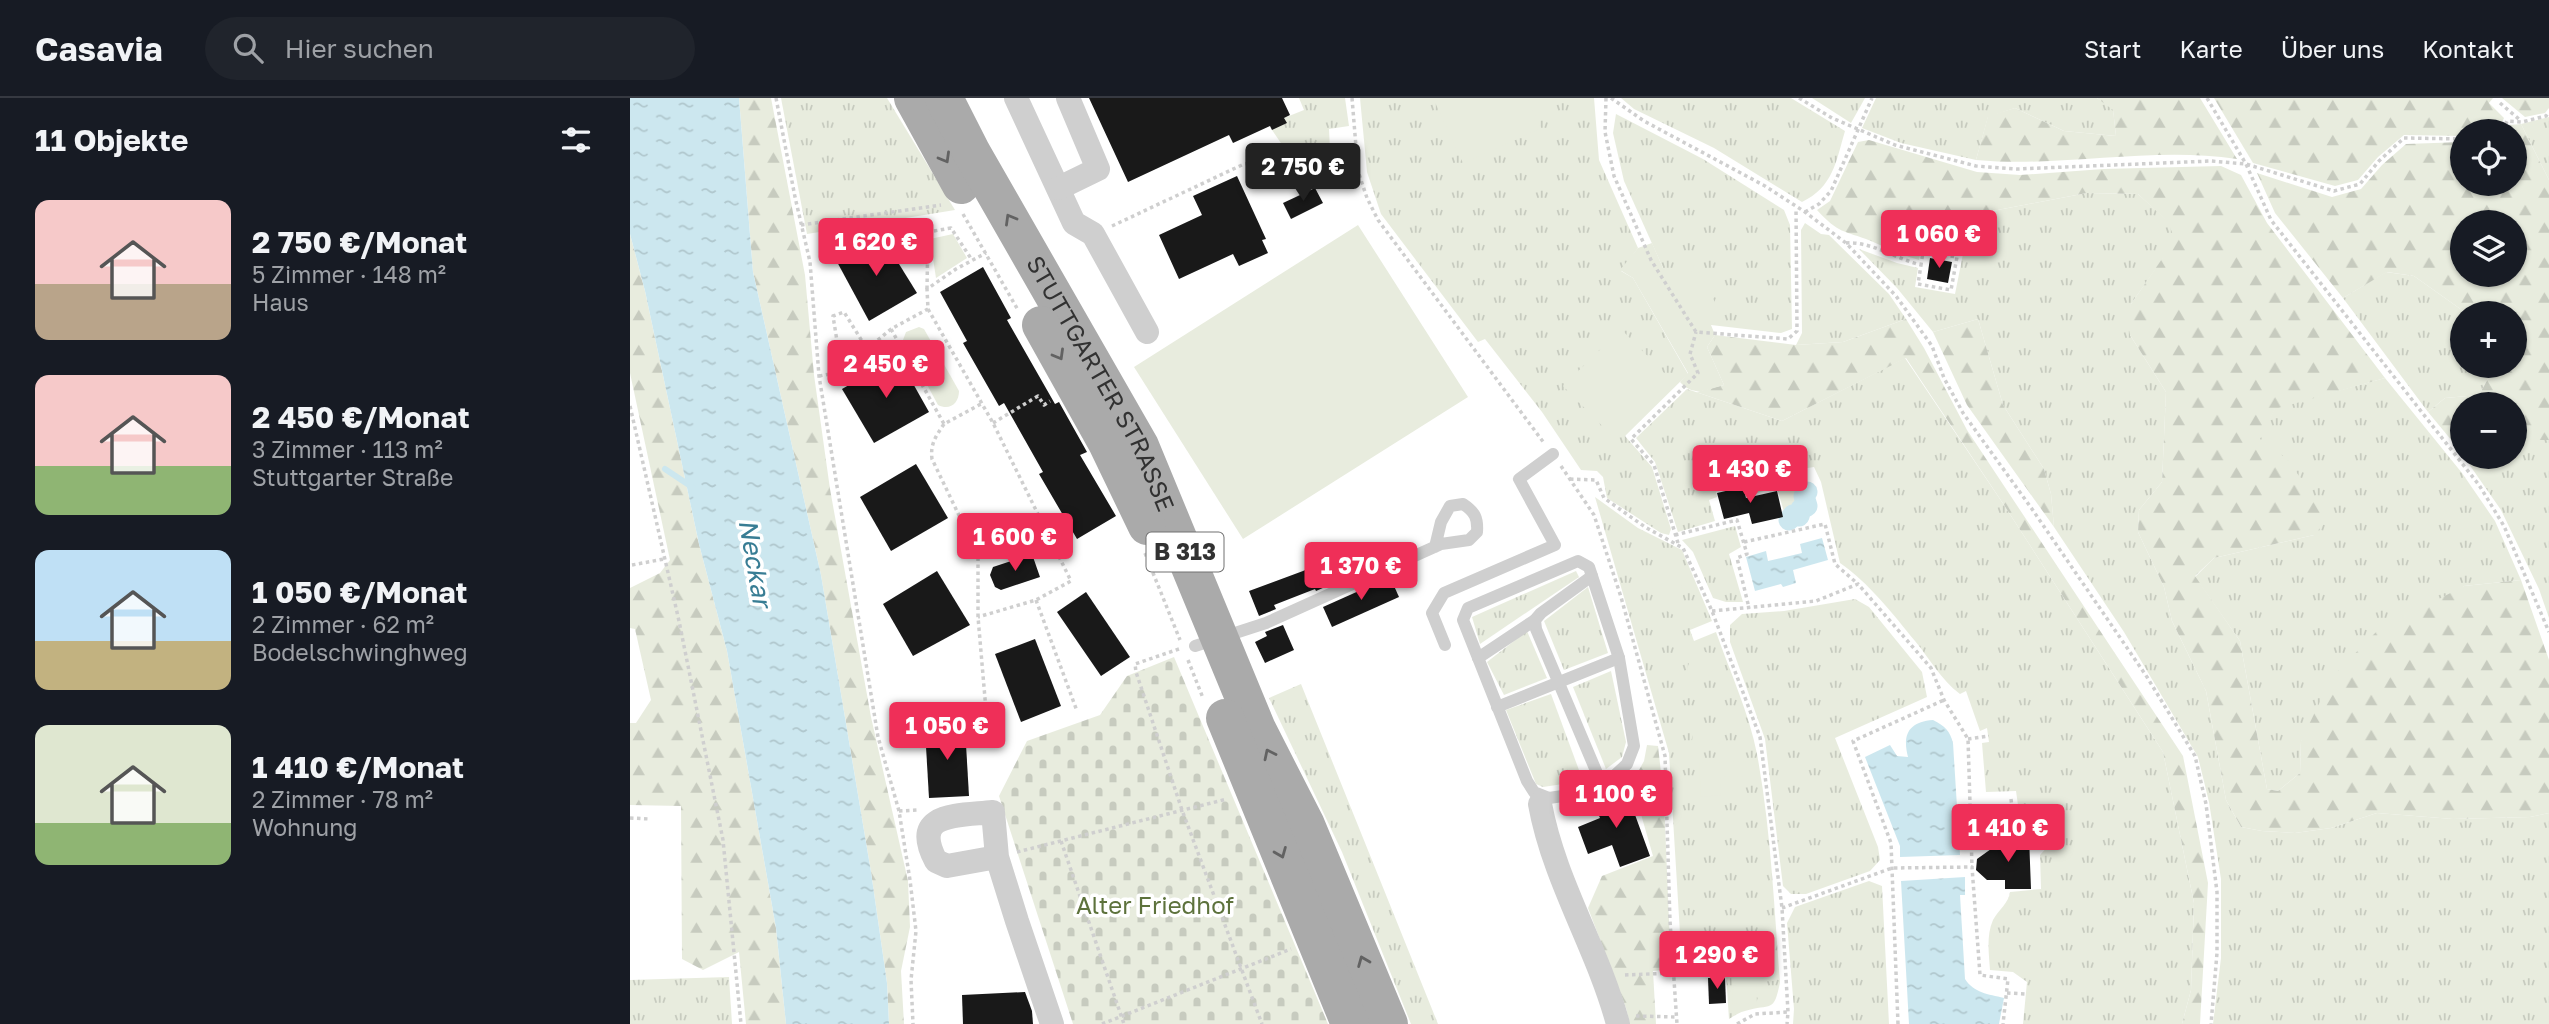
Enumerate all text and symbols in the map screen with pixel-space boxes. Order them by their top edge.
search box [205,17,695,80]
text: Casavia [35,29,163,68]
icon: search [229,29,267,67]
text: Hier suchen [285,33,434,64]
text: Start [2084,34,2141,63]
text: Karte [2179,34,2243,63]
text: Über uns [2281,34,2384,63]
text: Kontakt [2422,34,2514,63]
map controls [2450,119,2527,469]
button: locate [2450,119,2527,196]
icon: filters [557,121,595,159]
text: 11 Objekte [35,122,188,158]
pin: 2 750 € [1238,144,1368,203]
one-way arrow [937,151,950,164]
text: 2 750 € [1261,152,1345,180]
button: layers [2450,210,2527,287]
pin: 1 060 € [1874,211,2004,270]
one-way arrow [1005,214,1018,227]
pin: 1 620 € [811,218,941,278]
text: 1 060 € [1897,219,1981,247]
text: 2 750 €/Monat [252,224,467,260]
text: 1 620 € [834,227,918,255]
icon: home [91,228,175,312]
street label: STUTTGARTER STRASSE [1021,250,1181,515]
text: 5 Zimmer · 148 m² [252,260,446,288]
text: Haus [252,288,309,316]
button: + [2450,301,2527,378]
pin: 2 450 € [821,341,951,400]
one-way arrow [1051,348,1064,361]
text: 2 450 € [843,349,929,377]
button: − [2450,392,2527,469]
text: 2 450 €/Monat [252,399,470,435]
icon: home [91,403,175,487]
text: 3 Zimmer · 113 m² [252,435,443,463]
pin: 1 430 € [1685,446,1815,505]
text: 1 430 € [1709,454,1791,482]
text: Stuttgarter Straße [252,463,453,491]
pin: 1 600 € [950,514,1080,573]
water label: Neckar [733,517,779,613]
text: 1 600 € [973,522,1057,550]
road number: B 313 [1146,533,1224,572]
pin: 1 370 € [1296,542,1426,602]
text: 1 370 € [1320,551,1402,579]
text: 1 050 €/Monat [252,574,468,610]
icon: home [91,578,175,662]
text: 2 Zimmer · 62 m² [252,610,434,638]
text: Bodelschwinghweg [252,638,468,666]
pin: 1 050 € [882,702,1012,762]
text: 1 050 € [905,711,989,739]
text: 1 410 €/Monat [252,749,464,785]
one-way arrow [1264,749,1278,761]
icon: home [91,753,175,837]
pin: 1 100 € [1551,770,1681,830]
text: 1 100 € [1575,779,1657,807]
text: 2 Zimmer · 78 m² [252,785,433,813]
pin: 1 410 € [1943,804,2073,864]
text: Wohnung [252,813,357,841]
text: 1 410 € [1968,813,2048,841]
one-way arrow [1272,846,1286,858]
park label: Alter Friedhof [1076,890,1234,919]
pin: 1 290 € [1652,932,1782,991]
text: 1 290 € [1675,940,1759,968]
one-way arrow [1357,955,1371,968]

